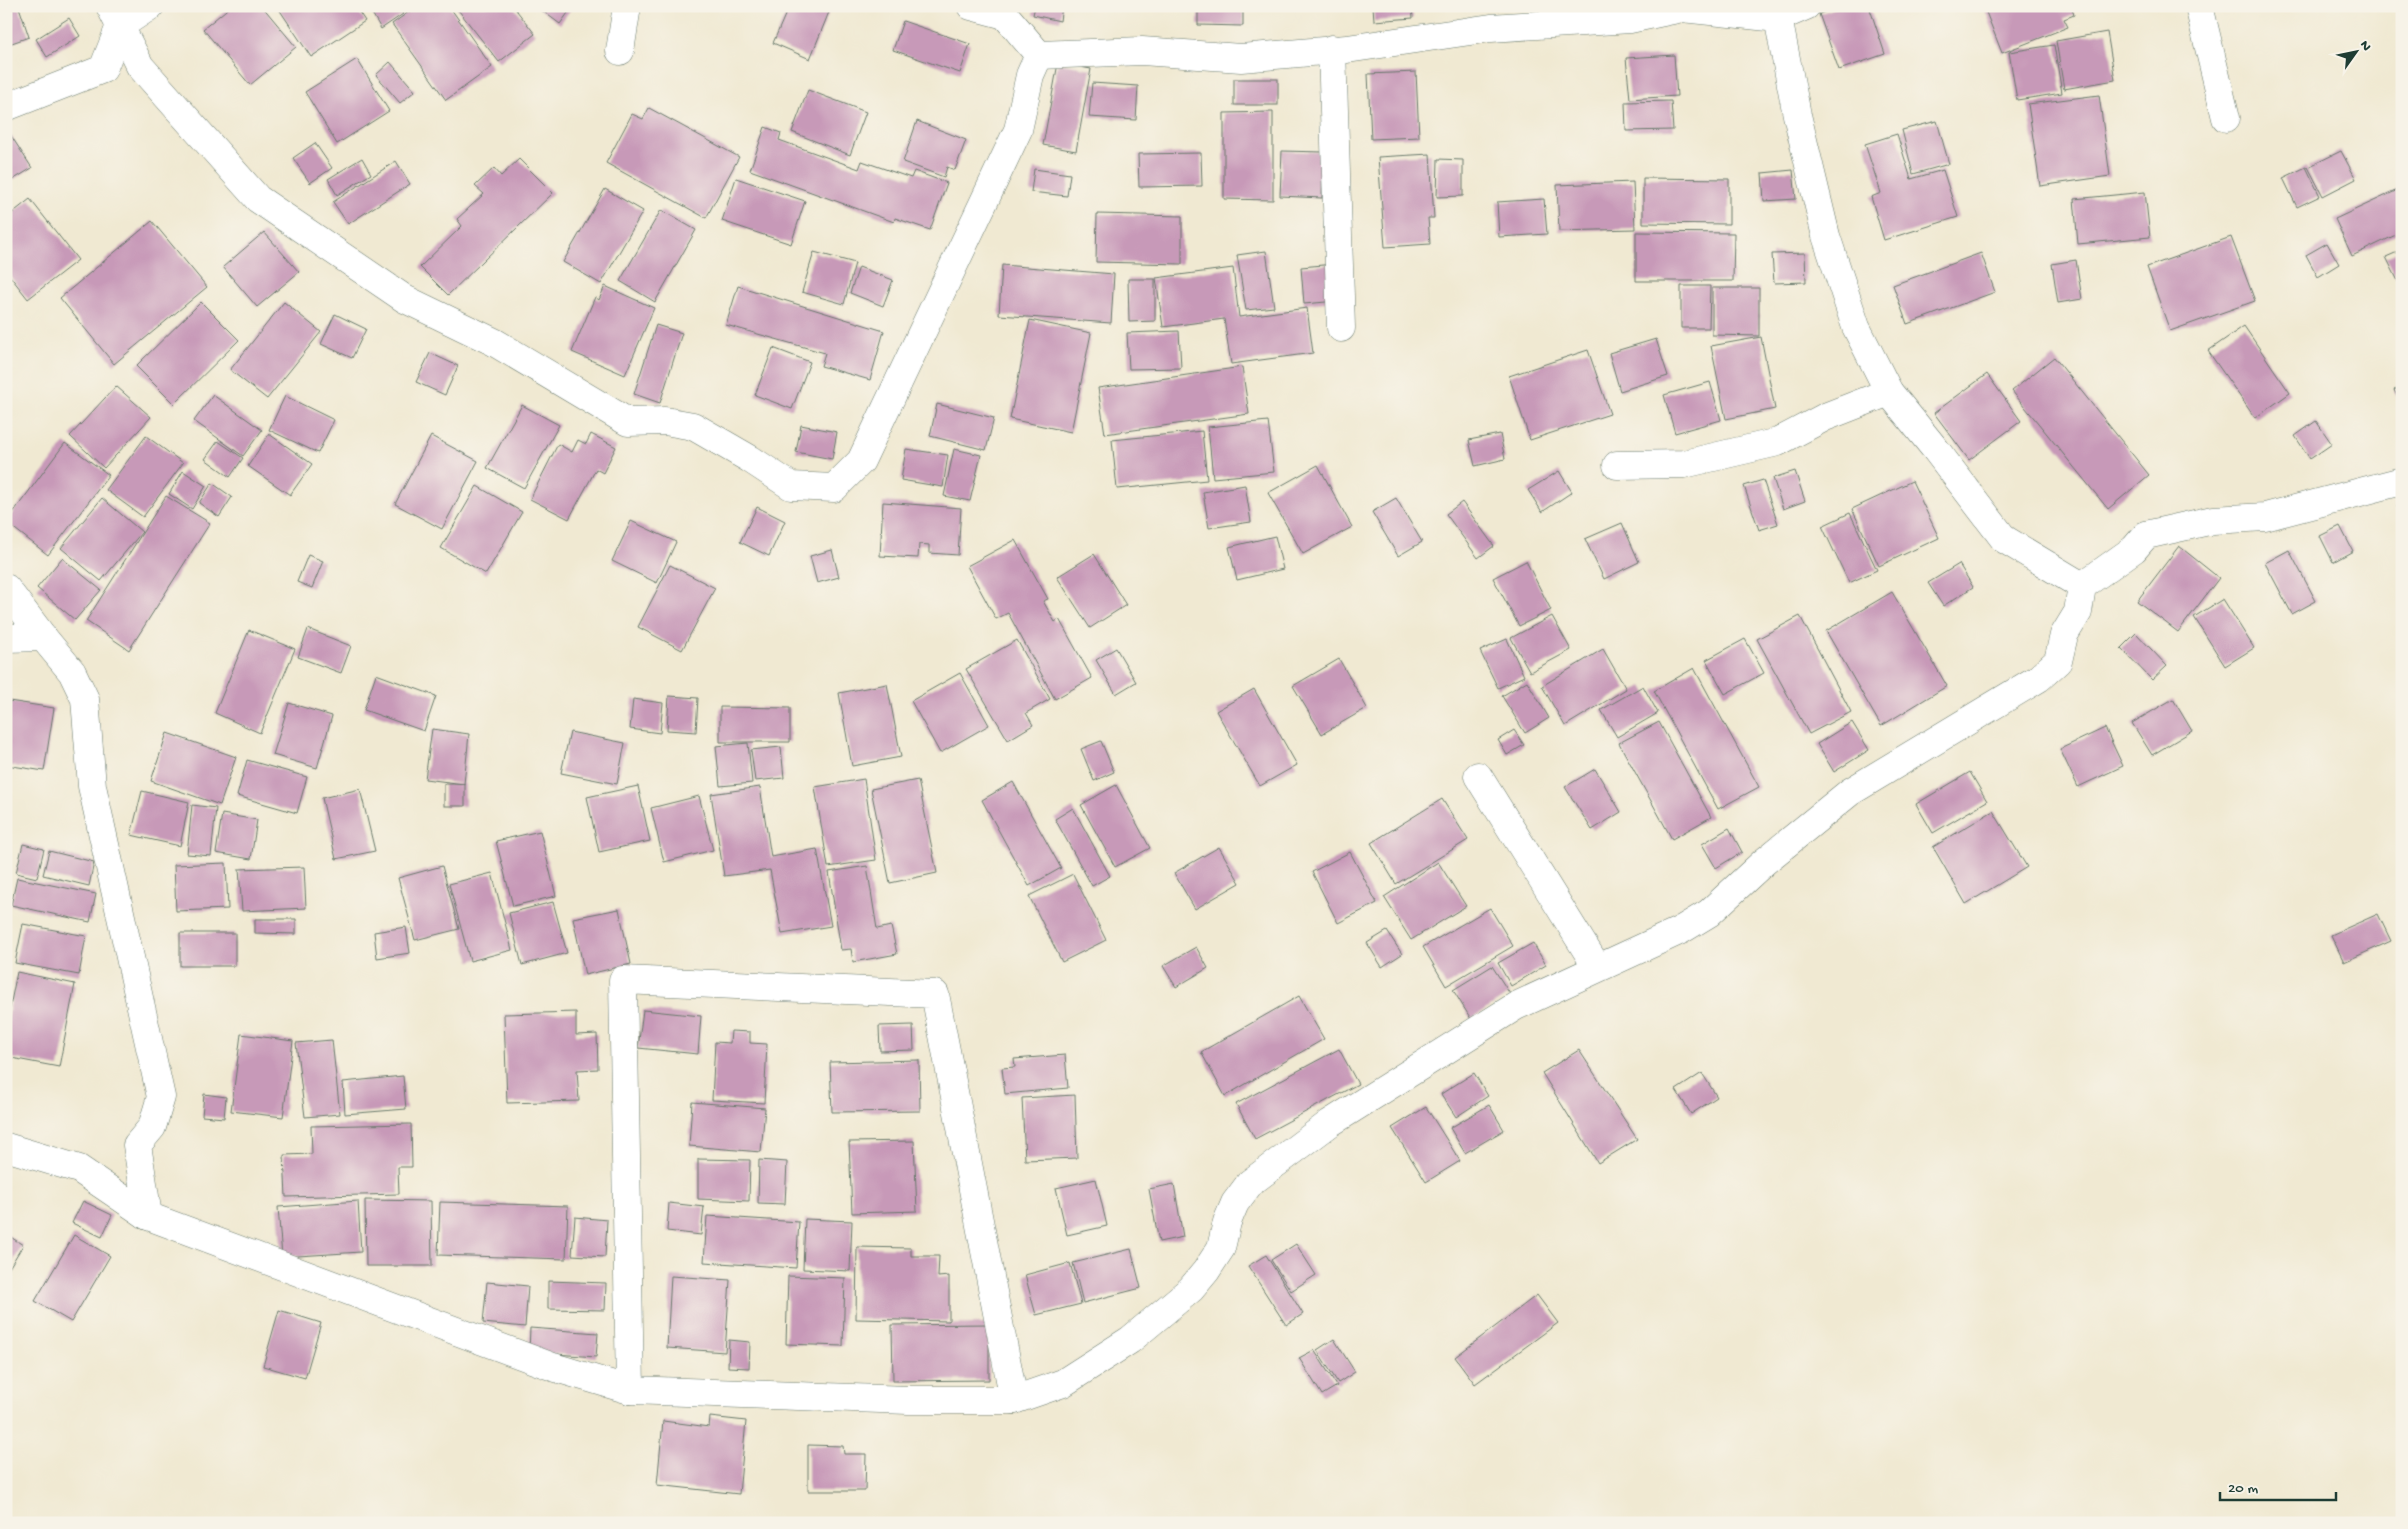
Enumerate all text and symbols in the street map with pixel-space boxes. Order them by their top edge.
north arrow [2330,28,2380,78]
text: N [2355,38,2374,55]
scale bar [2220,1469,2337,1501]
text: 20 m [2228,1480,2258,1498]

